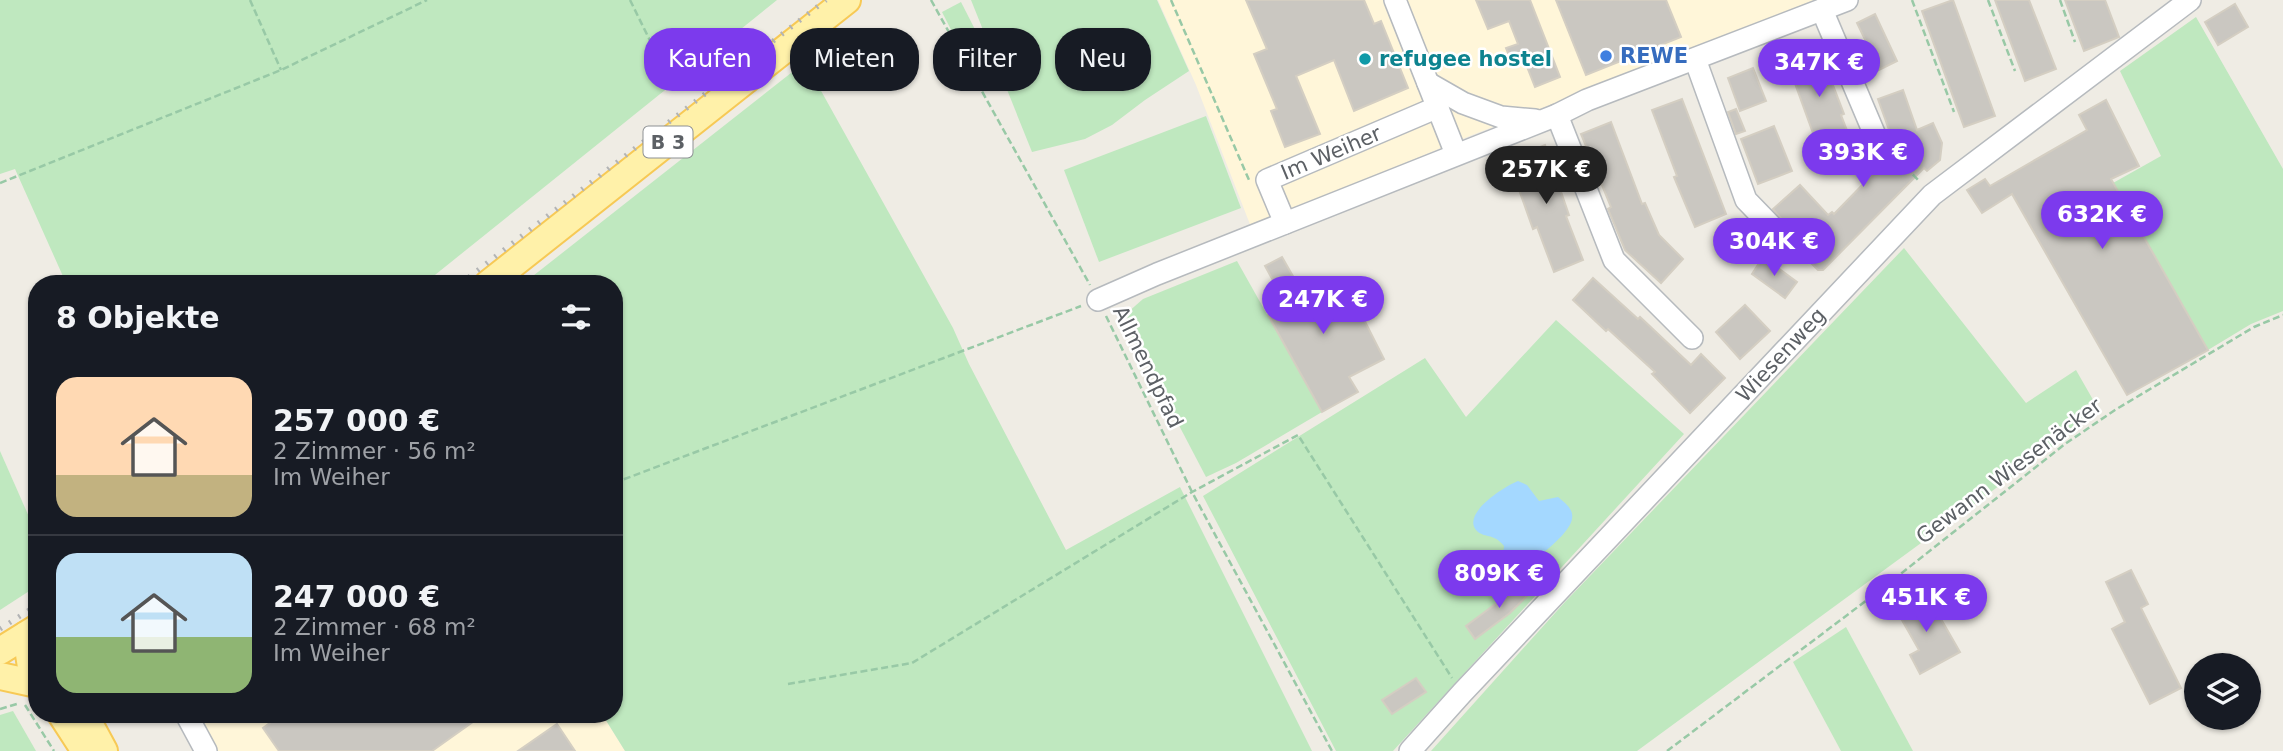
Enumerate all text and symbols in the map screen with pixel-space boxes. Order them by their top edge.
chip: Kaufen [644,28,776,91]
chip: Mieten [790,28,919,91]
chip: Filter [933,28,1041,91]
chip: Neu [1055,28,1151,91]
pin: 347K € [1762,40,1876,99]
place label: REWE [1620,44,1688,68]
place label: refugee hostel [1379,47,1552,71]
marker: REWE [1598,48,1614,64]
text: 347K € [1774,49,1864,75]
marker: refugee hostel [1357,51,1373,67]
street label: Im Weiher [1277,121,1385,185]
road number: B 3 [644,126,692,158]
pin: 393K € [1806,130,1920,189]
text: 393K € [1818,139,1908,165]
pin: 257K € [1489,146,1603,206]
text: 257K € [1501,156,1591,182]
pin: 632K € [2045,191,2159,251]
text: 632K € [2057,201,2147,227]
pin: 304K € [1717,218,1831,278]
text: 304K € [1729,228,1819,254]
pin: 247K € [1266,276,1380,336]
text: 247K € [1278,286,1368,312]
icon: filters [557,298,595,336]
text: 8 Objekte [56,300,220,335]
street label: Allmendpfad [1108,302,1188,432]
street label: Wiesenweg [1731,303,1831,407]
street label: Gewann Wiesenäcker [1911,393,2107,549]
text: 257 000 € [273,403,440,438]
icon: home [112,405,196,489]
text: 2 Zimmer · 56 m² [273,438,476,464]
text: Im Weiher [273,464,390,490]
pin: 809K € [1442,550,1556,610]
text: 809K € [1454,560,1544,586]
pin: 451K € [1869,574,1983,634]
text: 247 000 € [273,579,440,614]
icon: home [112,581,196,665]
text: 451K € [1881,584,1971,610]
text: 2 Zimmer · 68 m² [273,614,476,640]
text: Im Weiher [273,640,390,666]
map controls [2184,653,2261,730]
button: layers [2184,653,2261,730]

